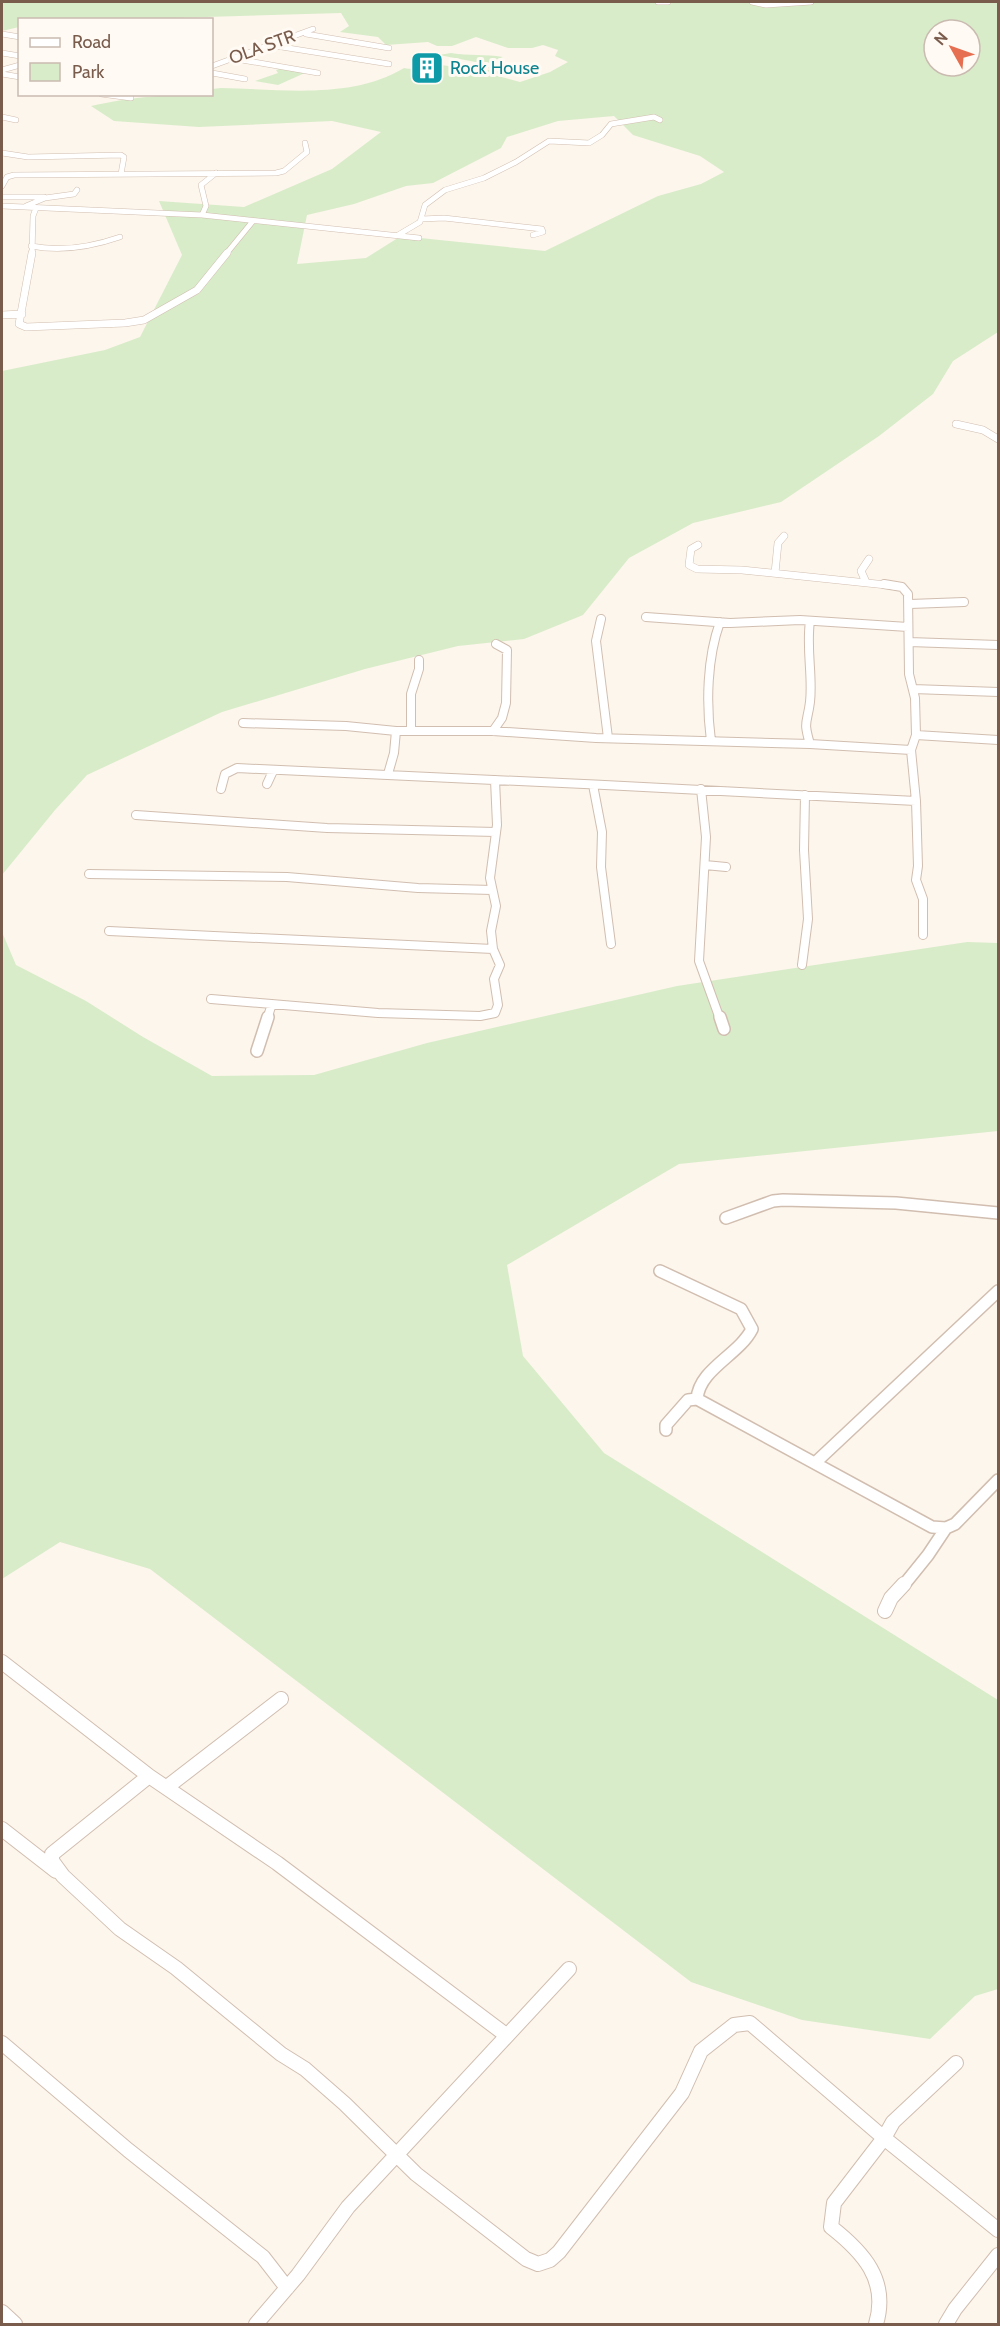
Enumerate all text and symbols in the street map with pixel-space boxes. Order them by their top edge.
legend [18,18,213,96]
north arrow [922,18,982,78]
street label: OLA STR [226,25,298,69]
text: N [930,28,952,49]
text: Road [72,31,111,53]
building icon: Rock House [409,50,445,86]
place label: Rock House [450,57,539,79]
text: Park [72,61,105,83]

